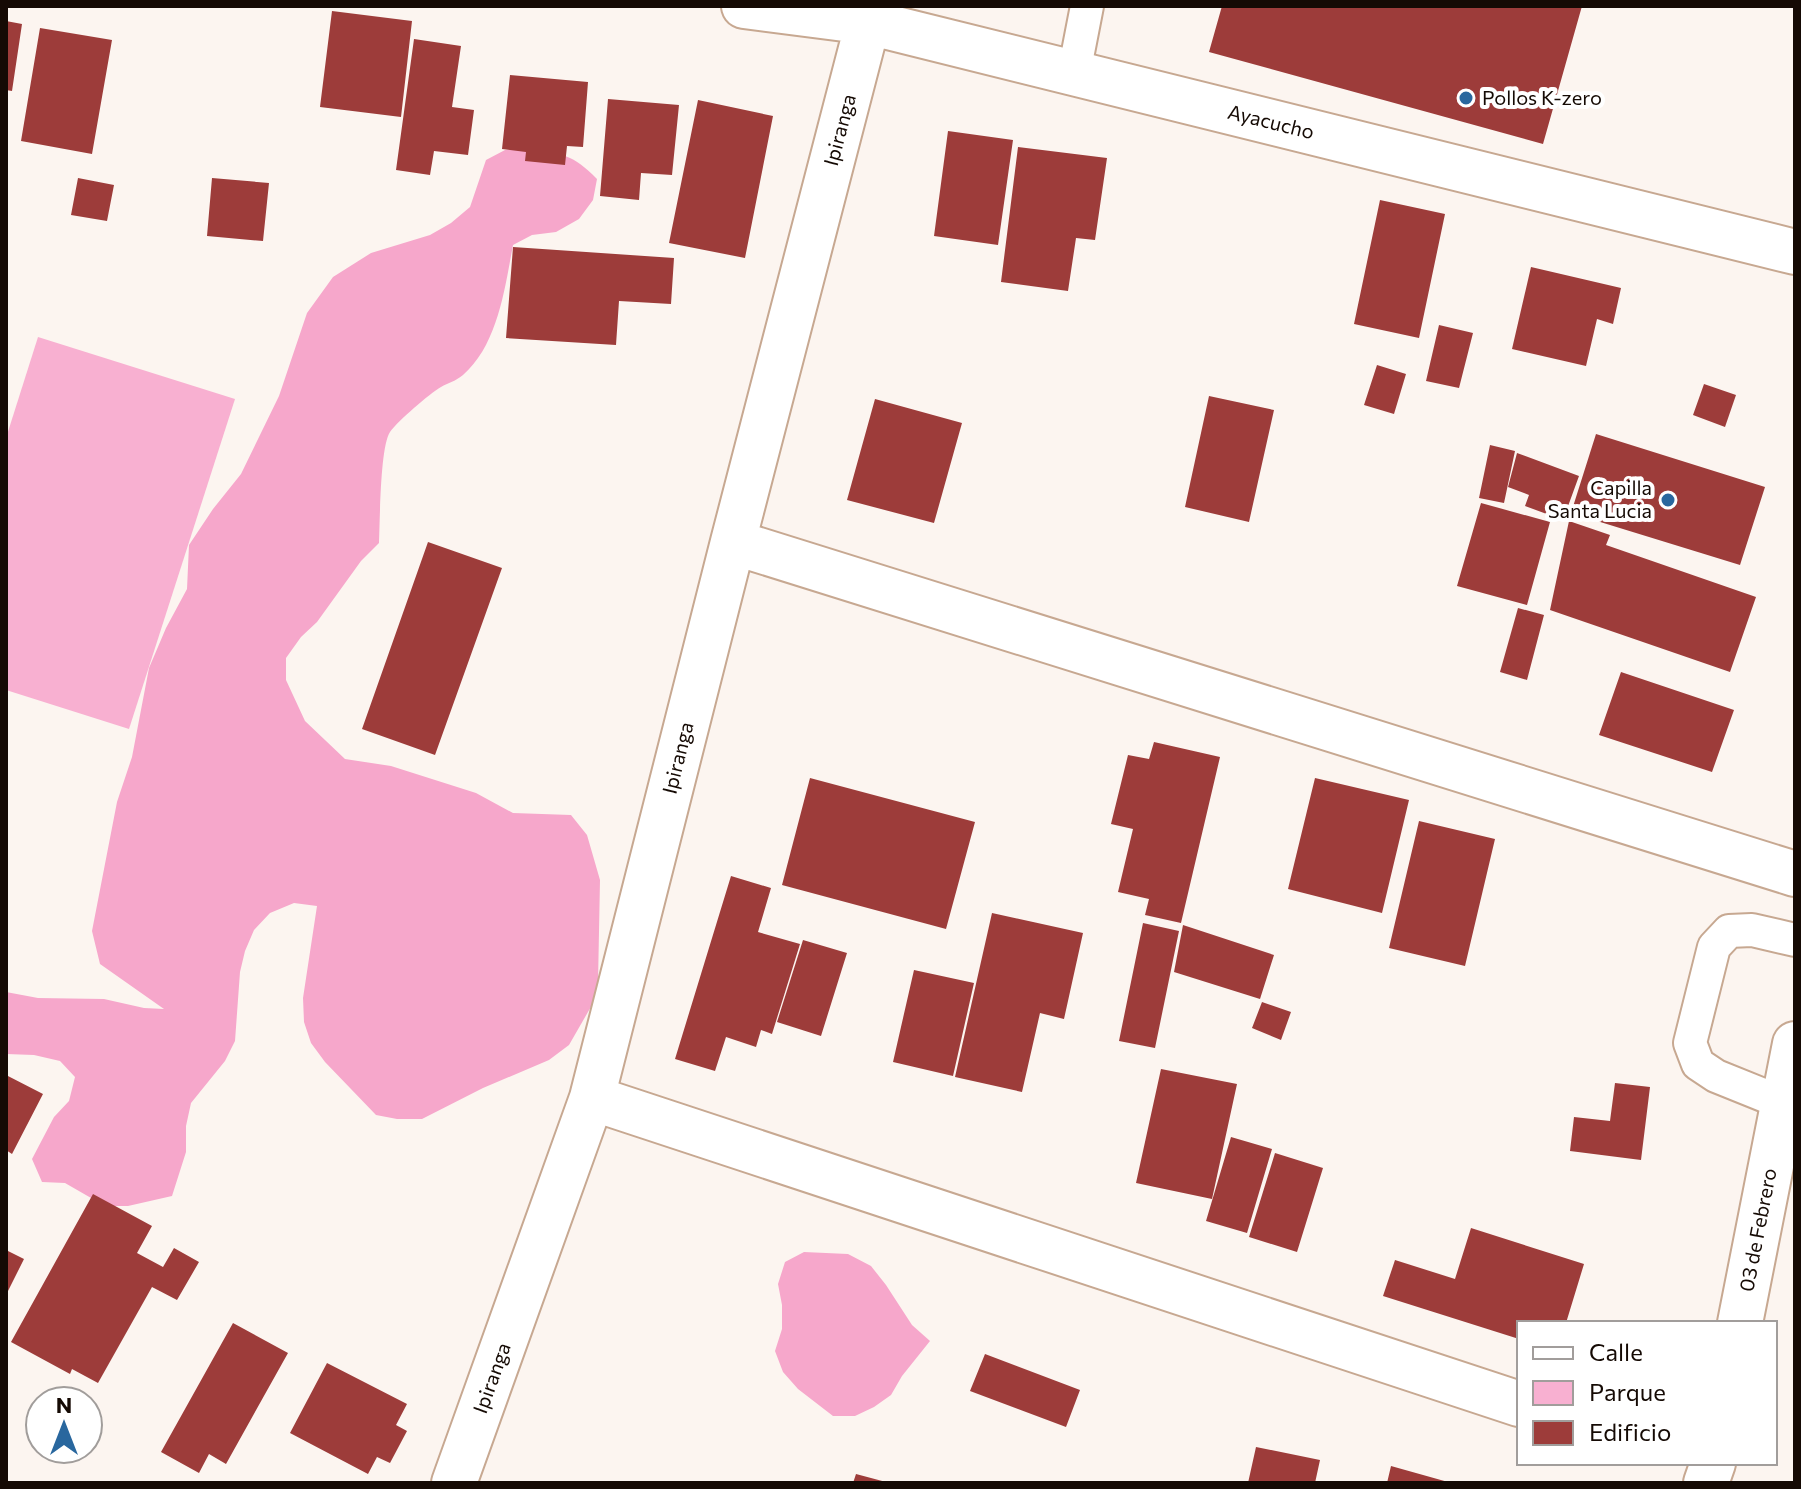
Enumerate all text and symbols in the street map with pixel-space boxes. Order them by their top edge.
place label: Pollos K-zero [1482,85,1602,109]
marker: Pollos K-zero [1457,89,1475,107]
street label: Ipiranga [818,91,860,168]
street label: Ayacucho [1226,99,1317,143]
place label: Capilla Santa Lucia [1548,475,1652,522]
marker: Capilla Santa Lucia [1659,491,1677,509]
street label: Ipiranga [657,719,698,796]
street label: 03 de Febrero [1733,1166,1781,1294]
legend [1517,1321,1777,1465]
text: Calle [1589,1337,1643,1366]
street label: Ipiranga [467,1339,515,1416]
text: Parque [1589,1377,1666,1406]
north arrow [24,1385,104,1465]
text: N [56,1391,72,1418]
text: Edificio [1589,1417,1671,1446]

